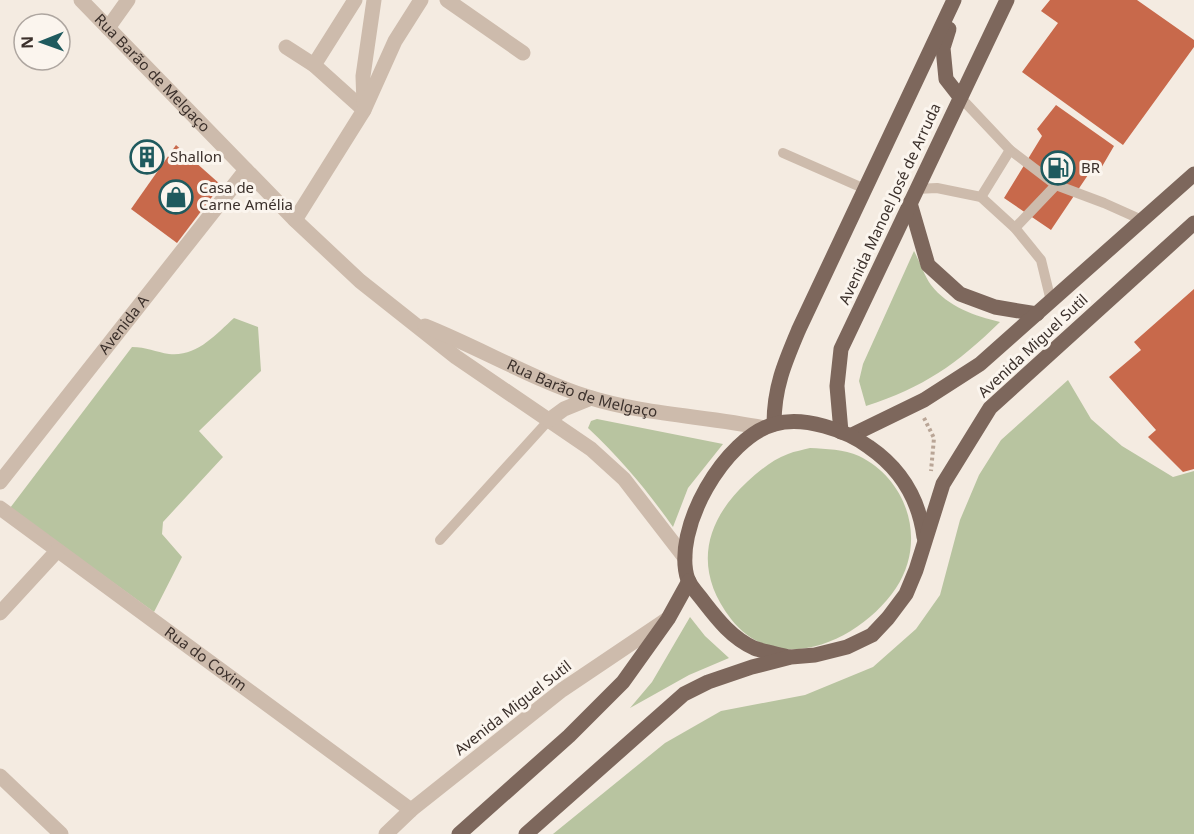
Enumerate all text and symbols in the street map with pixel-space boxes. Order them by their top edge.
street label: Rua Barão de Melgaço [91,9,215,136]
north arrow [12,12,72,72]
text: N [16,36,38,49]
street label: Avenida Manoel José de Arruda [834,100,945,308]
building icon: Shallon [129,139,165,175]
place label: Shallon [170,146,222,166]
fuel station icon: BR [1040,150,1076,186]
place label: BR [1081,157,1101,177]
place label: Casa de Carne Amélia [199,177,293,214]
shop icon: Casa de Carne Amélia [158,179,194,215]
street label: Avenida Miguel Sutil [973,289,1092,401]
street label: Avenida A [94,290,153,358]
street label: Rua Barão de Melgaço [504,354,659,421]
street label: Rua do Coxim [161,621,251,695]
street label: Avenida Miguel Sutil [450,655,575,759]

